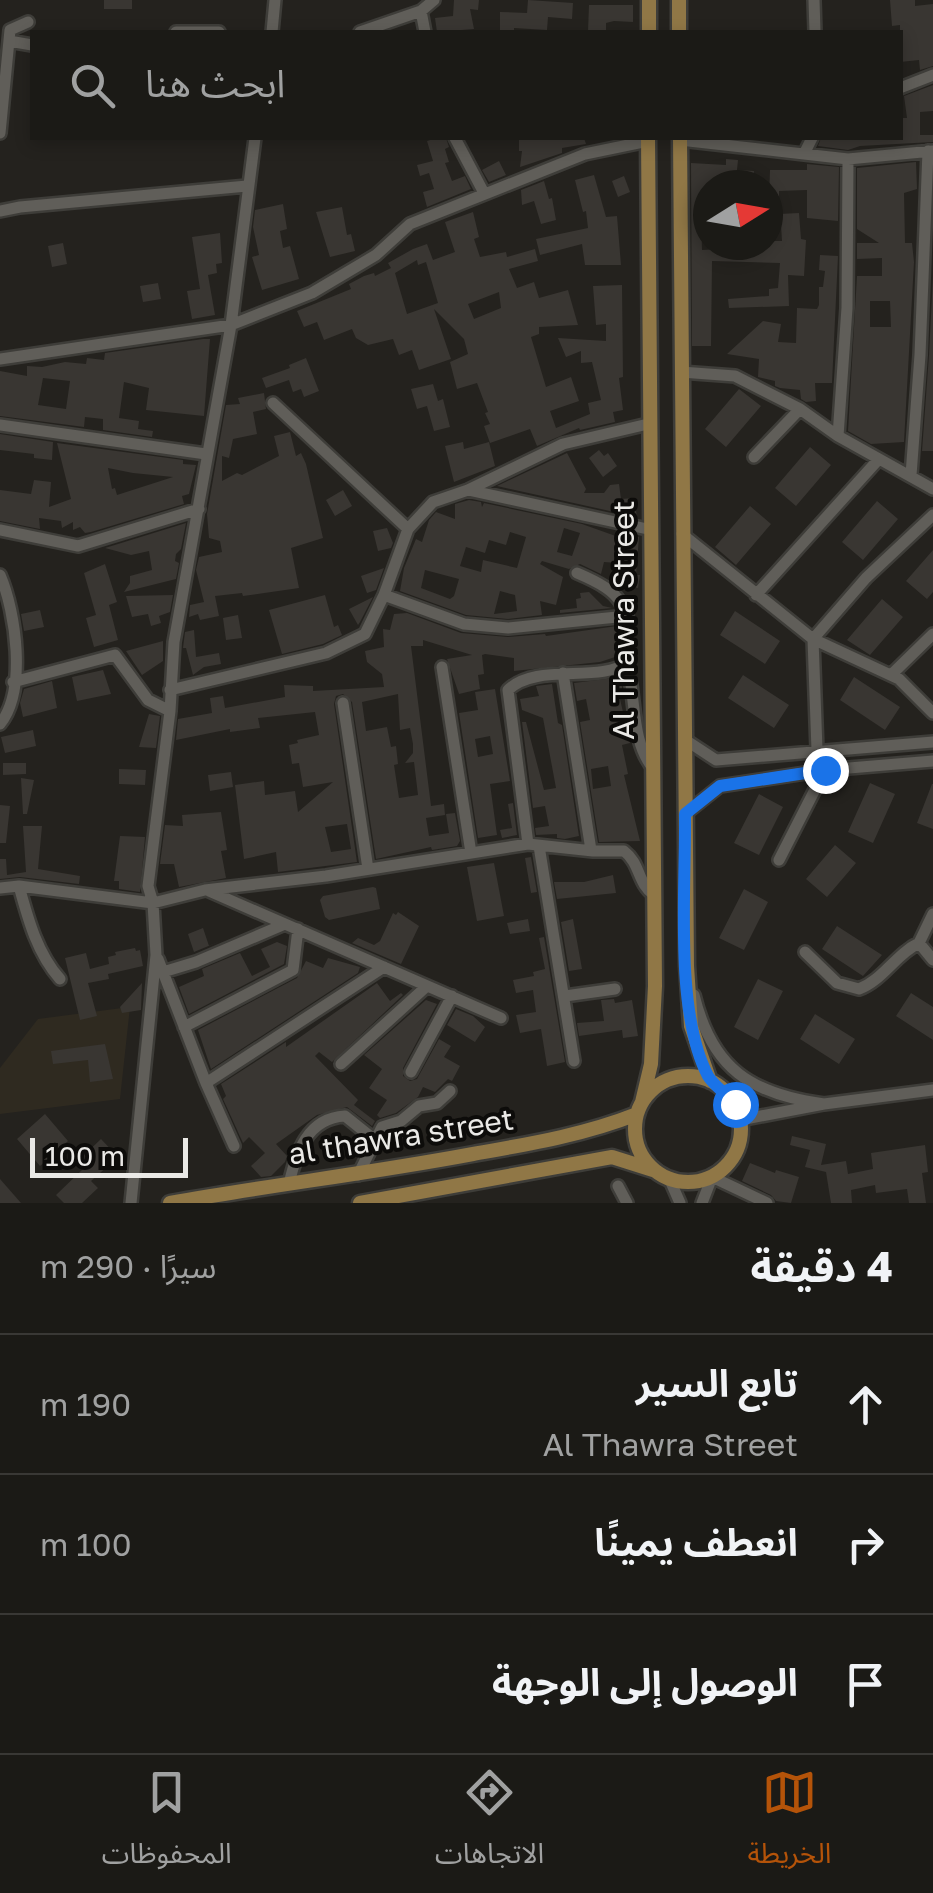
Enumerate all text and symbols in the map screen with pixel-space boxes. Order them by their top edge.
search box [30,30,903,140]
icon: search [65,58,120,113]
text: ابحث هنا [145,60,285,105]
north arrow [693,170,783,260]
street label: Al Thawra Street [605,500,641,740]
route end [803,748,849,794]
route start [713,1082,759,1128]
street label: al thawra street [286,1100,516,1172]
scale bar [30,1133,188,1178]
text: 100 m [45,1139,125,1172]
text: 4 دقيقة [751,1241,893,1291]
text: سيرًا · 290 m [40,1247,216,1285]
text: تابع السير [636,1360,798,1405]
icon: ahead [838,1377,893,1432]
text: 190 m [40,1385,131,1423]
text: Al Thawra Street [543,1425,798,1463]
icon: right [838,1517,893,1572]
text: انعطف يمينًا [594,1519,798,1564]
text: 100 m [40,1525,132,1563]
icon: arrive [838,1657,893,1712]
text: الوصول إلى الوجهة [492,1659,798,1704]
tab: المحفوظات [102,1765,232,1884]
tab: الاتجاهات [435,1765,544,1884]
tab: الخريطة [747,1765,831,1884]

